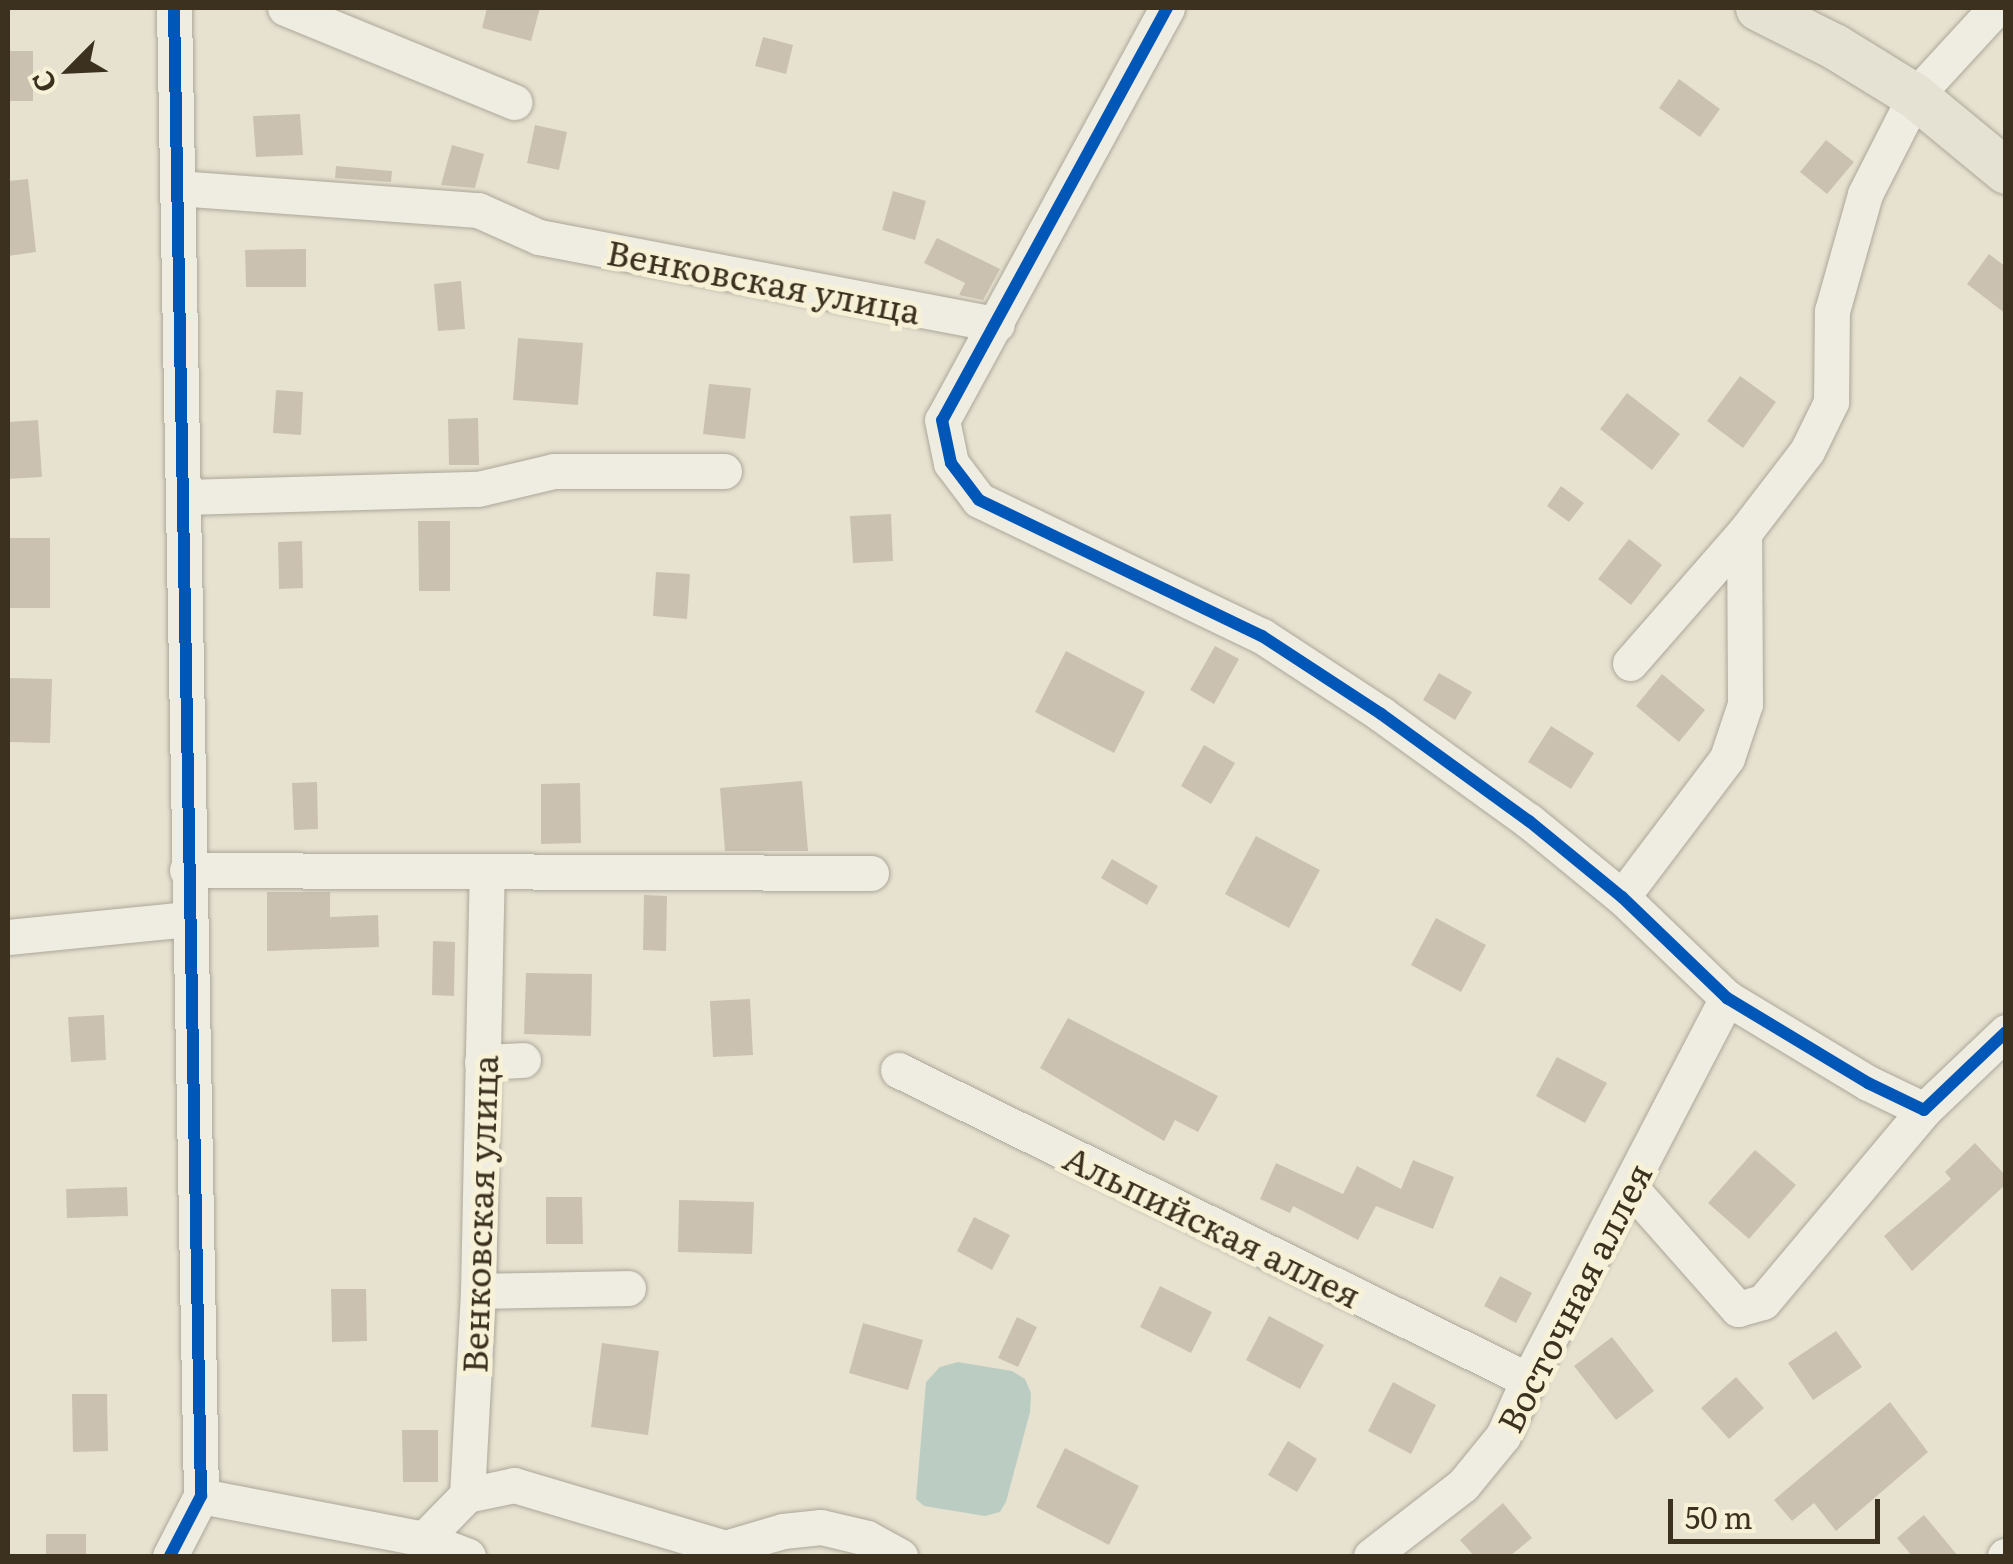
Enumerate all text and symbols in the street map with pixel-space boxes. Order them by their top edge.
north arrow [20,20,120,120]
text: С [19,65,66,100]
street label: Венковская улица [604,229,924,331]
street label: Венковская улица [451,1054,505,1374]
street label: Альпийская аллея [1058,1135,1368,1315]
street label: Восточная аллея [1487,1155,1659,1439]
scale bar [1673,1479,1886,1541]
text: 50 m [1685,1494,1753,1538]

